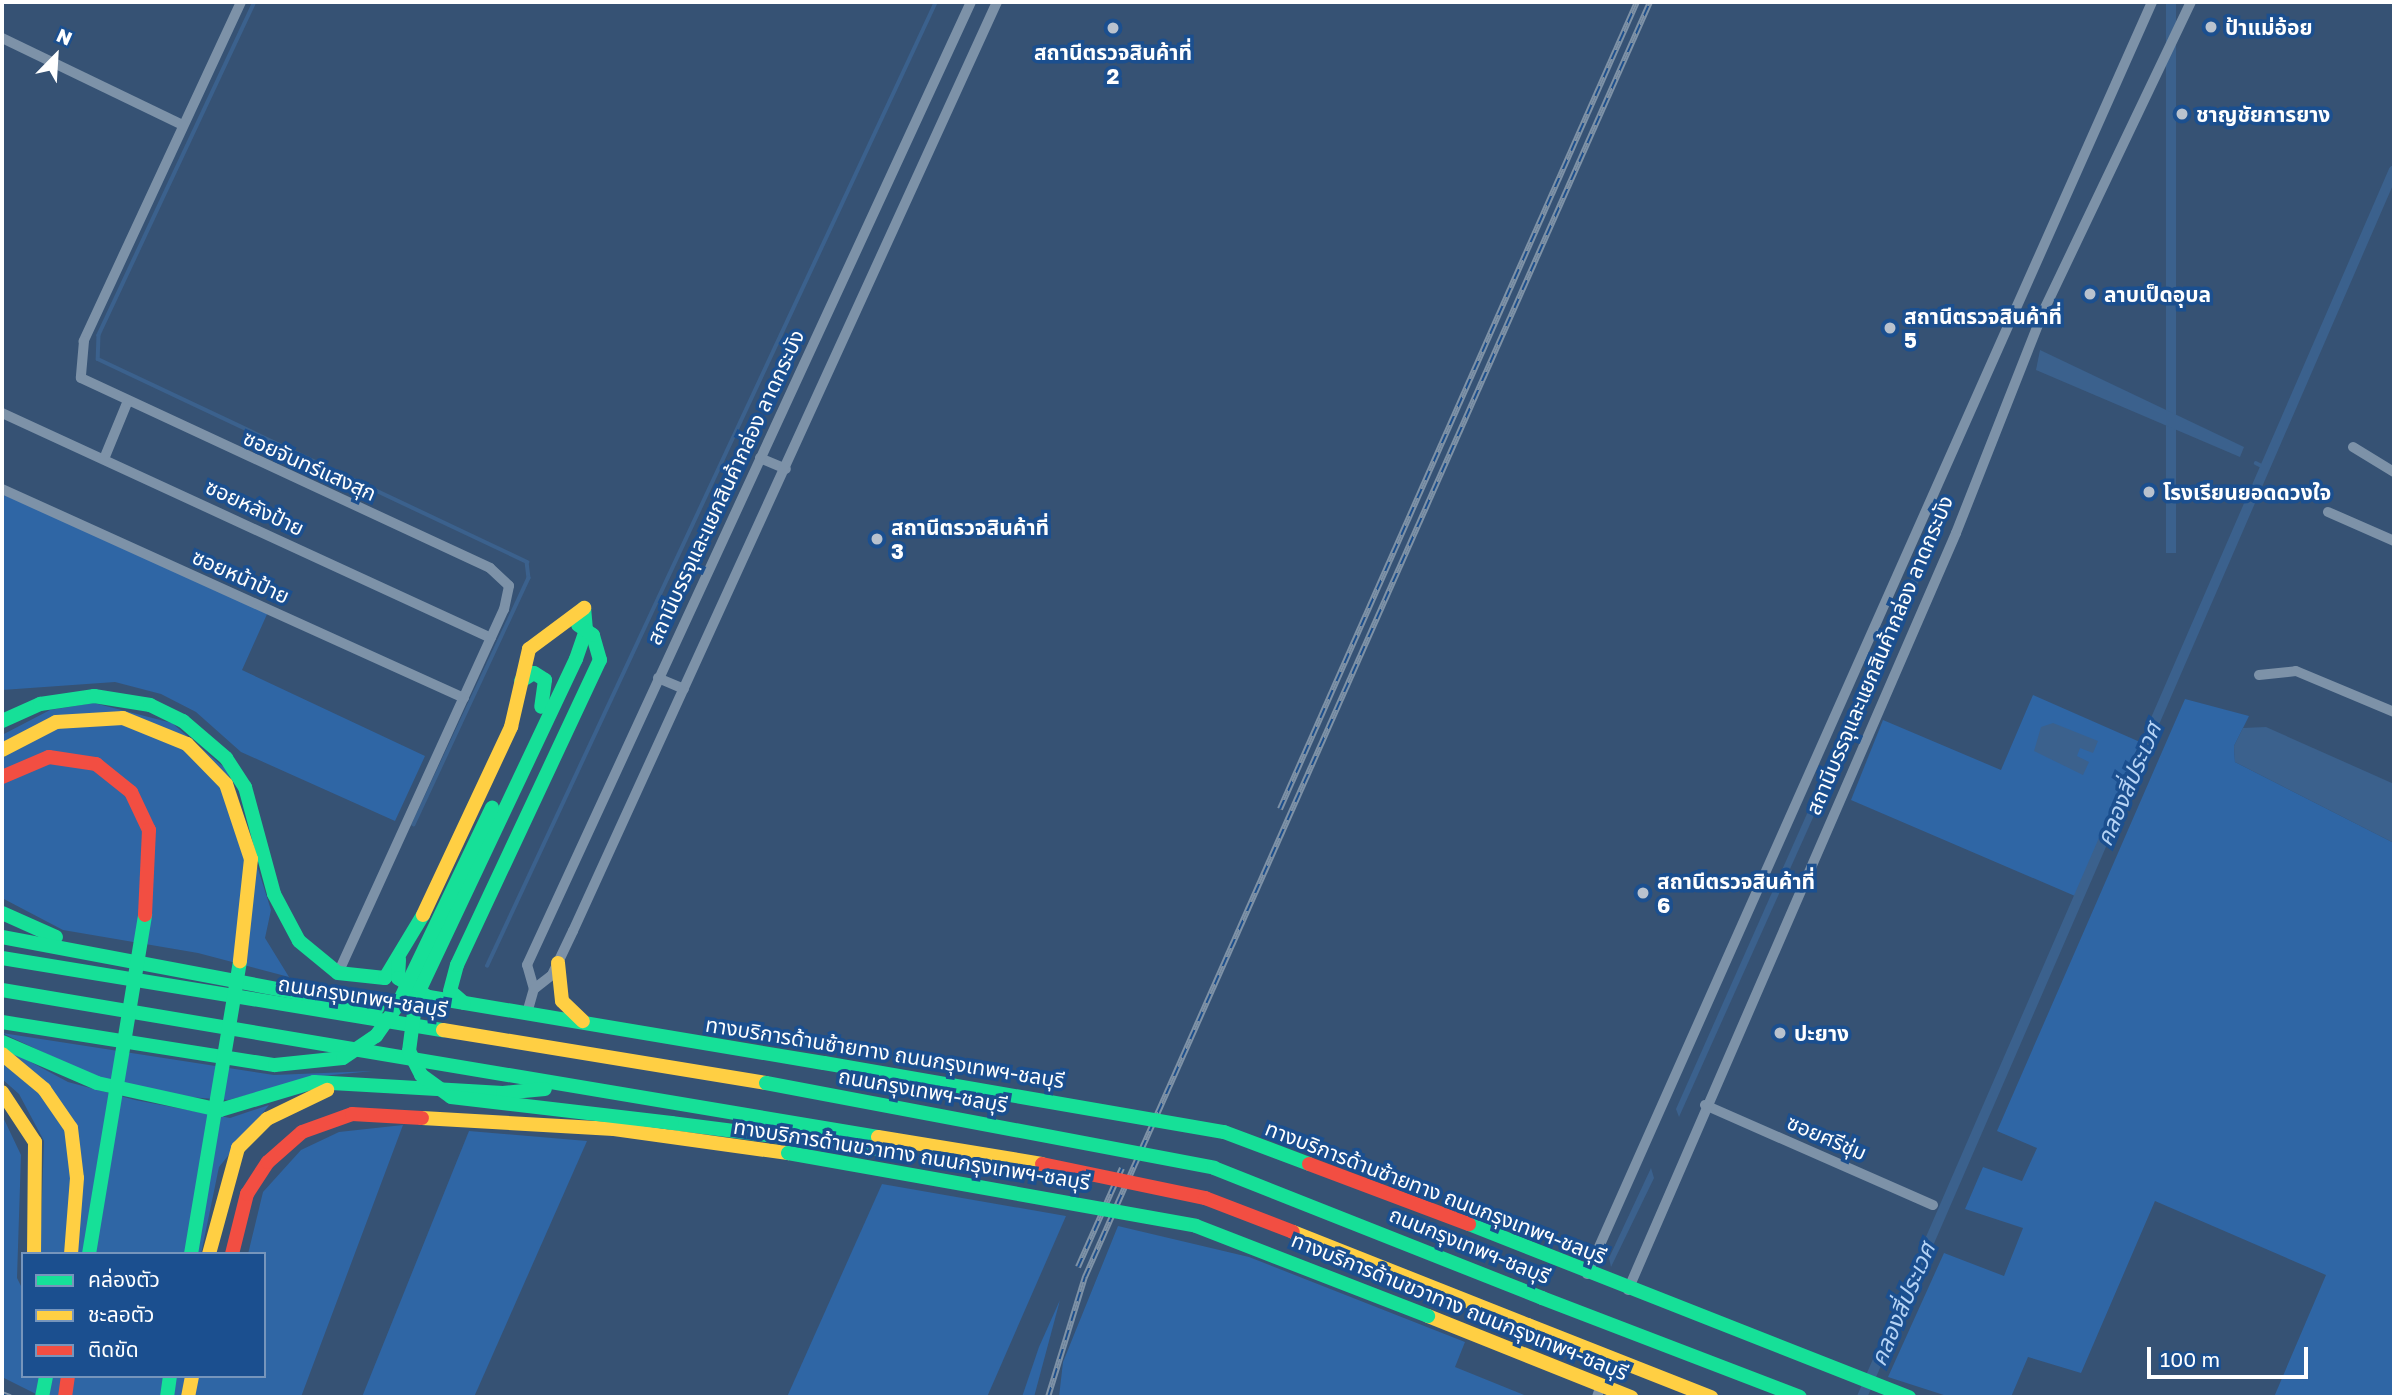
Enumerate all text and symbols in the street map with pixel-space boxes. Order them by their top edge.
place label: ป้าแม่อ้อย [2225,14,2312,40]
marker: ป้าแม่อ้อย [2203,19,2219,35]
marker: สถานีตรวจสินค้าที่ 2 [1105,20,1121,36]
north arrow [21,21,91,91]
text: N [53,23,76,50]
place label: สถานีตรวจสินค้าที่ 2 [1034,39,1192,89]
place label: ชาญชัยการยาง [2196,101,2330,127]
marker: ชาญชัยการยาง [2174,106,2190,122]
place label: ลาบเป็ดอุบล [2104,281,2211,307]
marker: ลาบเป็ดอุบล [2082,286,2098,302]
place label: สถานีตรวจสินค้าที่ 5 [1904,303,2062,353]
marker: สถานีตรวจสินค้าที่ 5 [1882,320,1898,336]
street label: สถานีบรรจุและแยกสินค้ากล่อง ลาดกระบัง [641,326,809,648]
street label: ซอยจันทร์แสงสุก [240,424,380,506]
street label: ซอยหลังป้าย [202,473,308,541]
place label: โรงเรียนยอดดวงใจ [2163,479,2331,505]
marker: โรงเรียนยอดดวงใจ [2141,484,2157,500]
street label: สถานีบรรจุและแยกสินค้ากล่อง ลาดกระบัง [1800,492,1958,818]
place label: สถานีตรวจสินค้าที่ 3 [891,514,1049,564]
marker: สถานีตรวจสินค้าที่ 3 [869,531,885,547]
street label: ซอยหน้าป้าย [189,543,293,609]
water label: คลองสี่ประเวศ [2090,718,2166,850]
place label: สถานีตรวจสินค้าที่ 6 [1657,868,1815,918]
marker: สถานีตรวจสินค้าที่ 6 [1635,885,1651,901]
street label: ถนนกรุงเทพฯ-ชลบุรี [276,970,450,1022]
street label: ทางบริการด้านซ้ายทาง ถนนกรุงเทพฯ-ชลบุรี [704,1011,1066,1093]
place label: ปะยาง [1794,1020,1849,1046]
marker: ปะยาง [1772,1025,1788,1041]
street label: ถนนกรุงเทพฯ-ชลบุรี [836,1063,1010,1117]
street label: ซอยศรีชุ่ม [1783,1109,1871,1165]
street label: ทางบริการด้านขวาทาง ถนนกรุงเทพฯ-ชลบุรี [732,1113,1092,1195]
street label: ทางบริการด้านซ้ายทาง ถนนกรุงเทพฯ-ชลบุรี [1262,1115,1610,1269]
street label: ถนนกรุงเทพฯ-ชลบุรี [1386,1201,1554,1289]
street label: ทางบริการด้านขวาทาง ถนนกรุงเทพฯ-ชลบุรี [1288,1227,1632,1385]
water label: คลองสี่ประเวศ [1864,1238,1940,1370]
legend [21,1252,266,1378]
text: คล่องตัว [88,1266,160,1292]
text: ชะลอตัว [88,1301,154,1327]
scale bar [2151,1332,2312,1376]
text: ติดขัด [88,1336,139,1362]
text: 100 m [2160,1346,2220,1372]

